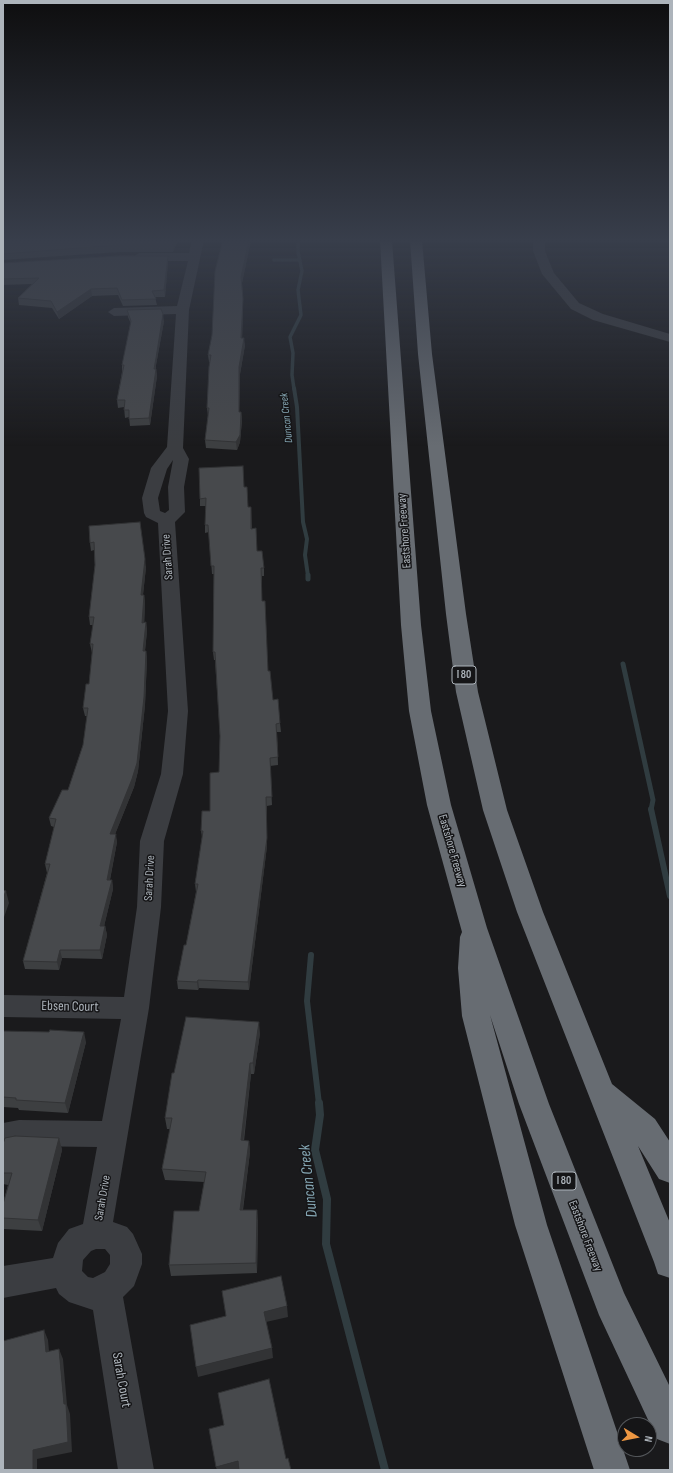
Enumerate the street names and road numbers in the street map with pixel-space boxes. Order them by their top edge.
street label: Eastshore Freeway [395,493,415,569]
street label: Sarah Drive [159,534,177,580]
road number: I 80 [452,666,476,684]
street label: Eastshore Freeway [435,813,469,889]
street label: Sarah Drive [142,855,158,901]
street label: Ebsen Court [41,998,99,1016]
road number: I 80 [552,1172,576,1190]
street label: Sarah Drive [92,1174,114,1222]
street label: Eastshore Freeway [565,1198,605,1274]
street label: Sarah Court [108,1351,134,1409]

